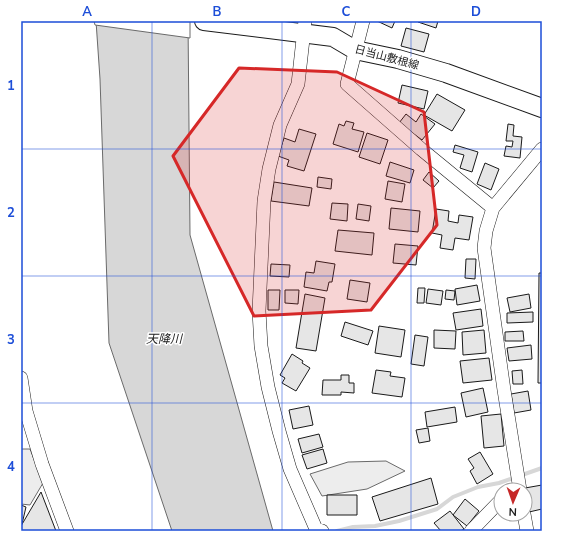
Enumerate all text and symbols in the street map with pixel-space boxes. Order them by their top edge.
text: A [82,3,92,21]
text: B [213,3,222,21]
text: C [342,3,351,21]
text: D [471,3,481,21]
street label: 日当山敷根線 [353,42,421,73]
text: 1 [7,77,15,95]
text: 2 [7,204,15,222]
text: 3 [7,331,15,349]
water label: 天降川 [146,331,184,347]
text: 4 [7,458,15,476]
north arrow [493,482,533,522]
text: N [508,504,517,519]

